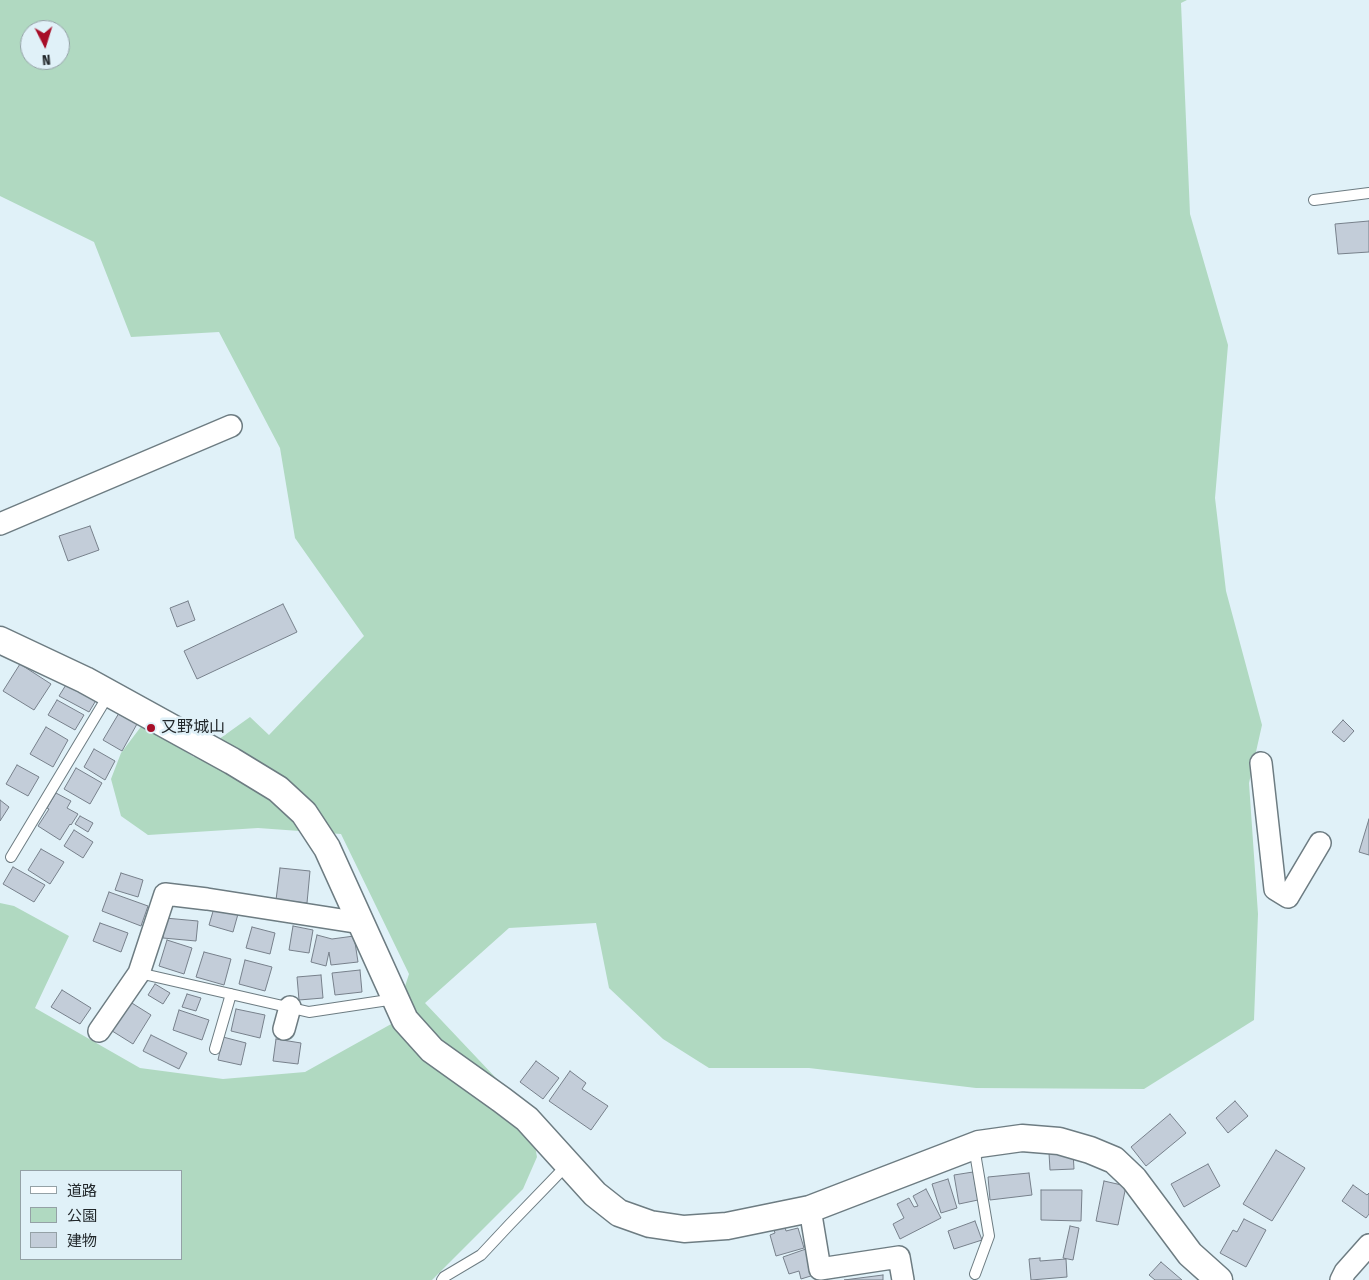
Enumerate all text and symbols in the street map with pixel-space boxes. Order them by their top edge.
north arrow [20,20,70,70]
text: N [41,51,51,68]
place label: 又野城山 [161,718,225,738]
marker: 又野城山 [145,722,157,734]
legend [20,1170,182,1260]
text: 道路 [67,1182,97,1200]
text: 公園 [67,1207,97,1225]
text: 建物 [67,1232,97,1250]

